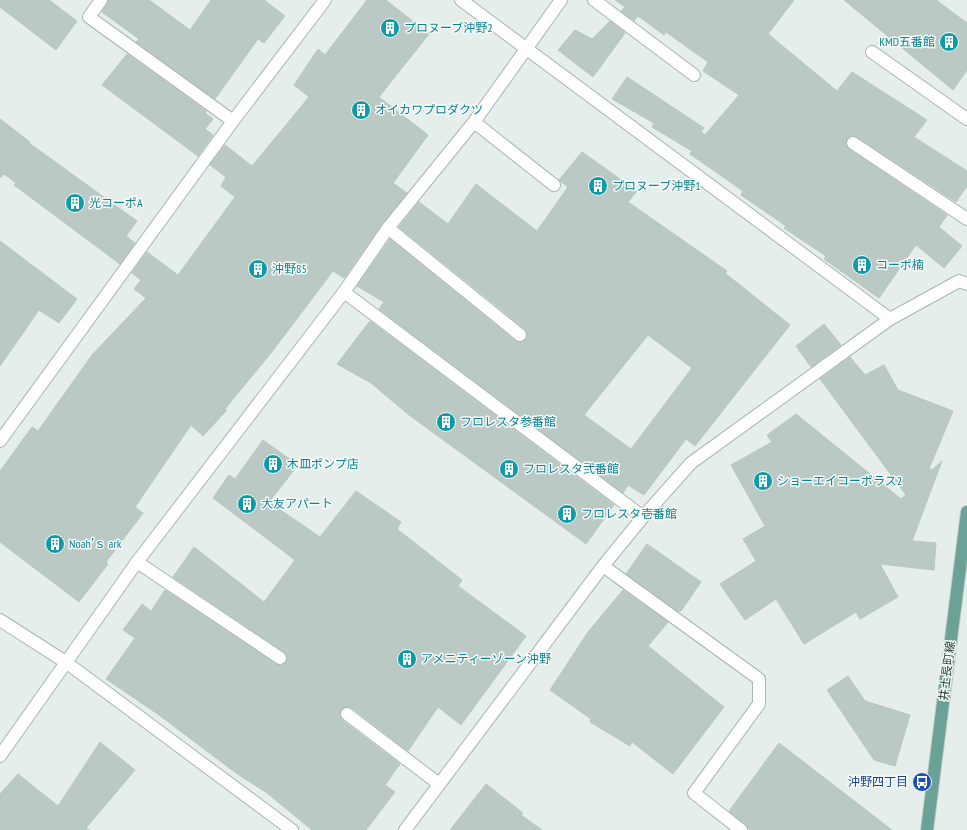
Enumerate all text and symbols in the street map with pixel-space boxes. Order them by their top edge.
building icon: プロヌーブ沖野2 [379,17,401,39]
place label: プロヌーブ沖野2 [404,20,493,35]
building icon: KMD五番館 [938,31,960,53]
place label: KMD五番館 [879,34,935,49]
building icon: オイカワプロダクツ [350,99,372,121]
place label: オイカワプロダクツ [375,102,483,117]
building icon: プロヌーブ沖野1 [587,175,609,197]
place label: プロヌーブ沖野1 [612,178,701,193]
building icon: 光コーポA [64,192,86,214]
place label: 光コーポA [89,195,143,210]
building icon: コーポ楠 [851,254,873,276]
place label: コーポ楠 [876,257,924,272]
building icon: 沖野85 [247,258,269,280]
place label: 沖野85 [272,261,307,276]
building icon: フロレスタ参番館 [435,411,457,433]
place label: フロレスタ参番館 [460,414,556,429]
building icon: 木皿ポンプ店 [262,453,284,475]
place label: 木皿ポンプ店 [287,456,359,471]
building icon: フロレスタ弐番館 [498,458,520,480]
place label: フロレスタ弐番館 [523,461,619,476]
building icon: ショーエイコーポラス2 [752,470,774,492]
place label: ショーエイコーポラス2 [777,473,902,488]
building icon: 大友アパート [236,493,258,515]
place label: 大友アパート [261,496,333,511]
building icon: フロレスタ壱番館 [556,503,578,525]
place label: フロレスタ壱番館 [581,506,677,521]
building icon: Noah′ｓ ark [44,533,66,555]
place label: Noah′ｓ ark [69,536,122,551]
street label: 井土長町線 [935,640,958,702]
building icon: アメニティーゾーン沖野 [396,648,418,670]
place label: アメニティーゾーン沖野 [421,651,551,666]
bus stop icon: 沖野四丁目 [911,771,933,793]
place label: 沖野四丁目 [848,774,908,789]

